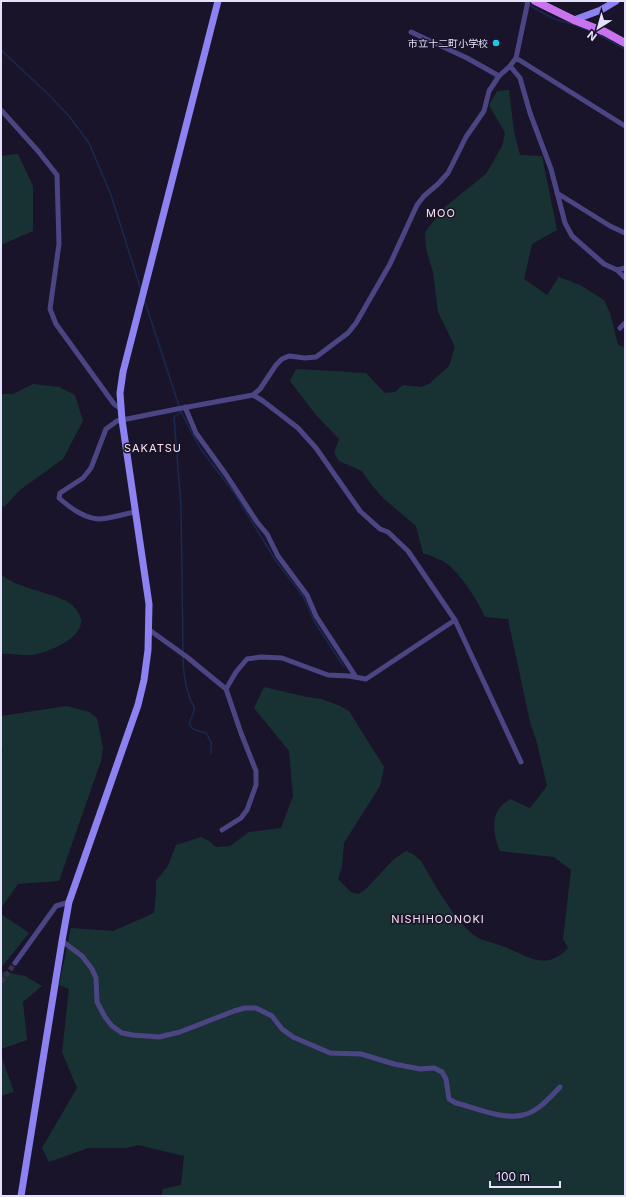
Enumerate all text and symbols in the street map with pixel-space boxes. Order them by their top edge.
north arrow [578,8,618,48]
text: N [584,28,600,44]
place label: 市立十二町小学校 [408,37,488,49]
marker: 市立十二町小学校 [491,38,501,48]
district label: MOO [426,206,456,220]
district label: SAKATSU [124,441,182,455]
district label: NISHIHOONOKI [391,912,485,926]
scale bar [490,1163,560,1189]
text: 100 m [496,1169,530,1184]

